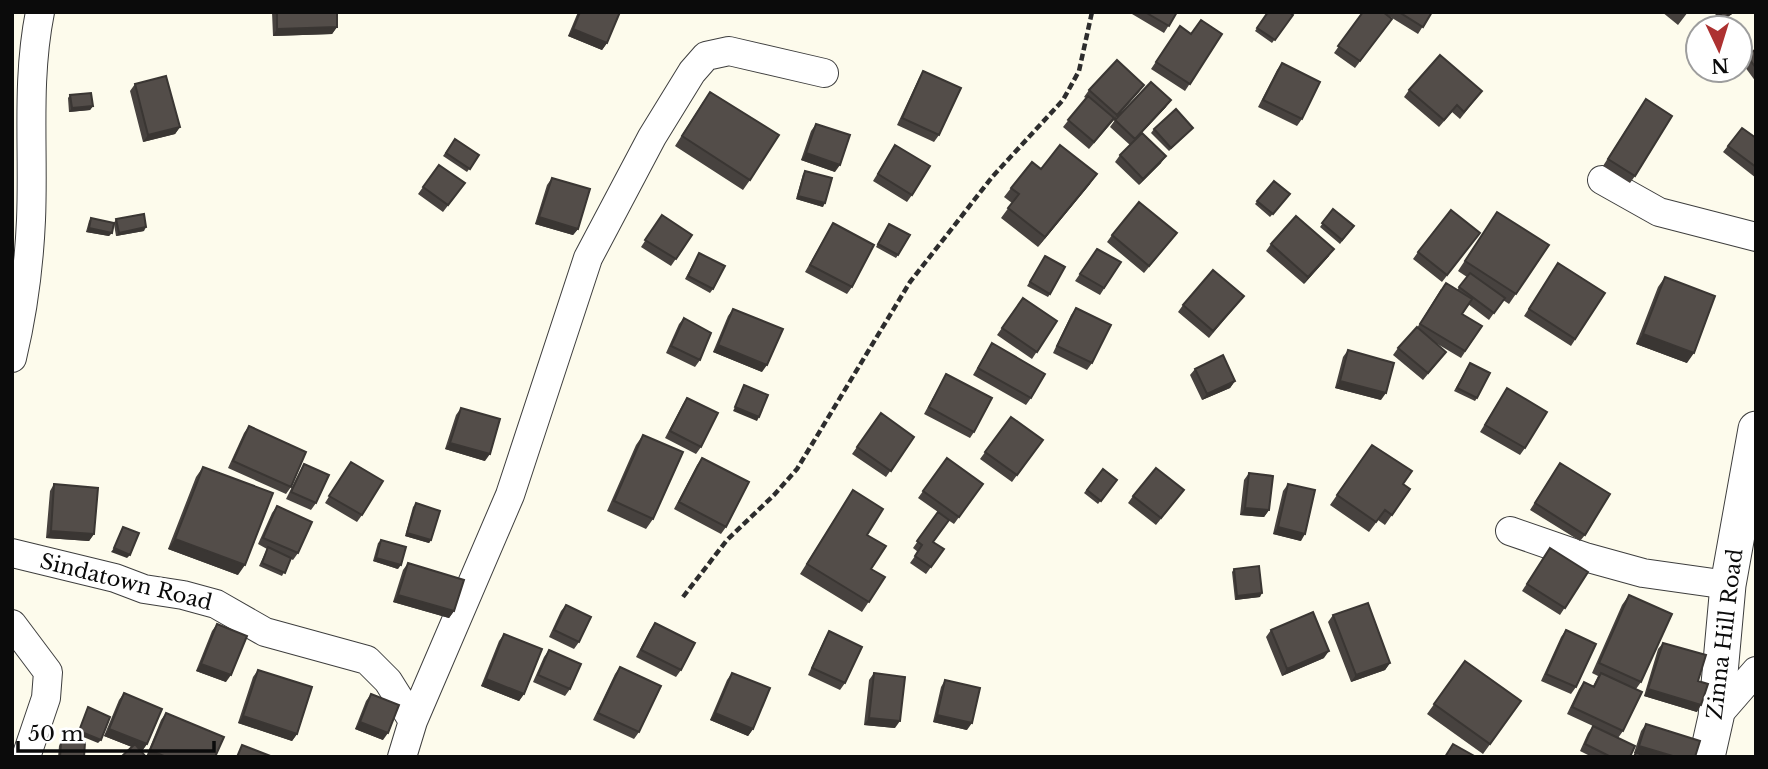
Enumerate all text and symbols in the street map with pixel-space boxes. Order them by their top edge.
north arrow [1684,14,1754,84]
text: N [1710,53,1730,78]
street label: Zinna Hill Road [1702,547,1748,721]
street label: Sindatown Road [37,548,215,616]
scale bar [18,710,214,754]
text: 50 m [28,721,84,747]

